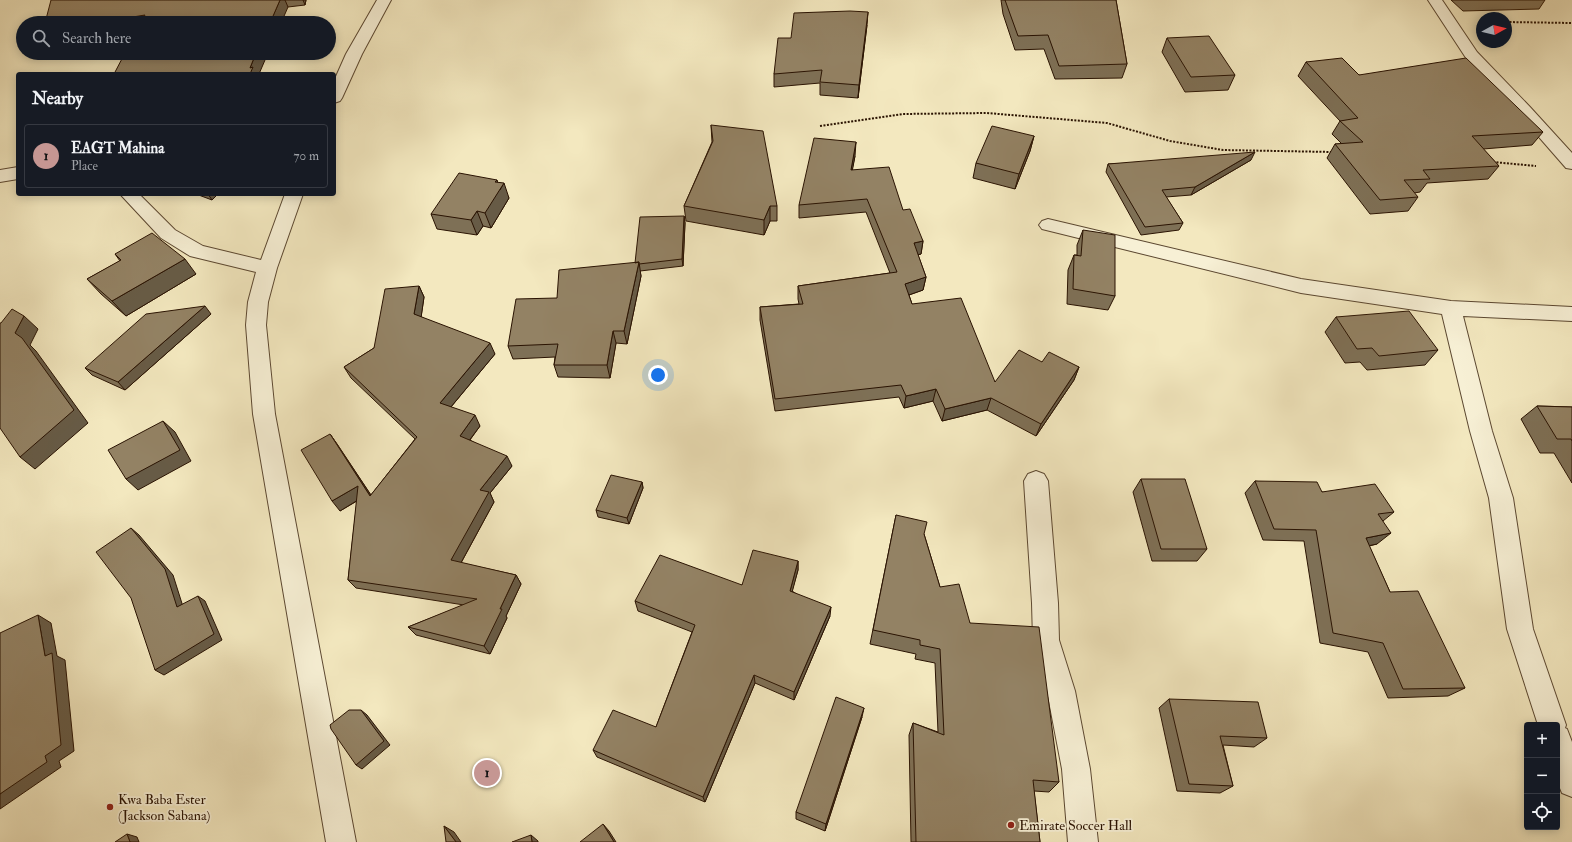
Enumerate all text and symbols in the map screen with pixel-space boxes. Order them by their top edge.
north arrow [1476,12,1512,48]
search box [16,16,336,60]
icon: search [30,27,52,49]
text: Search here [62,29,131,48]
text: Nearby [32,88,83,109]
text: EAGT Mahina [71,139,164,158]
text: 1 [44,148,48,164]
text: 70 m [294,148,319,164]
text: Place [71,158,98,174]
your location [648,365,668,385]
map controls [1524,722,1560,830]
button: + [1524,722,1560,758]
pin: 1 [474,758,500,788]
button: − [1524,758,1560,794]
place label: Kwa Baba Ester (Jackson Sabana) [118,791,210,824]
button: locate [1524,794,1560,830]
marker: Kwa Baba Ester (Jackson Sabana) [105,802,115,812]
place label: Emirate Soccer Hall [1019,817,1133,834]
marker: Emirate Soccer Hall [1006,820,1016,830]

